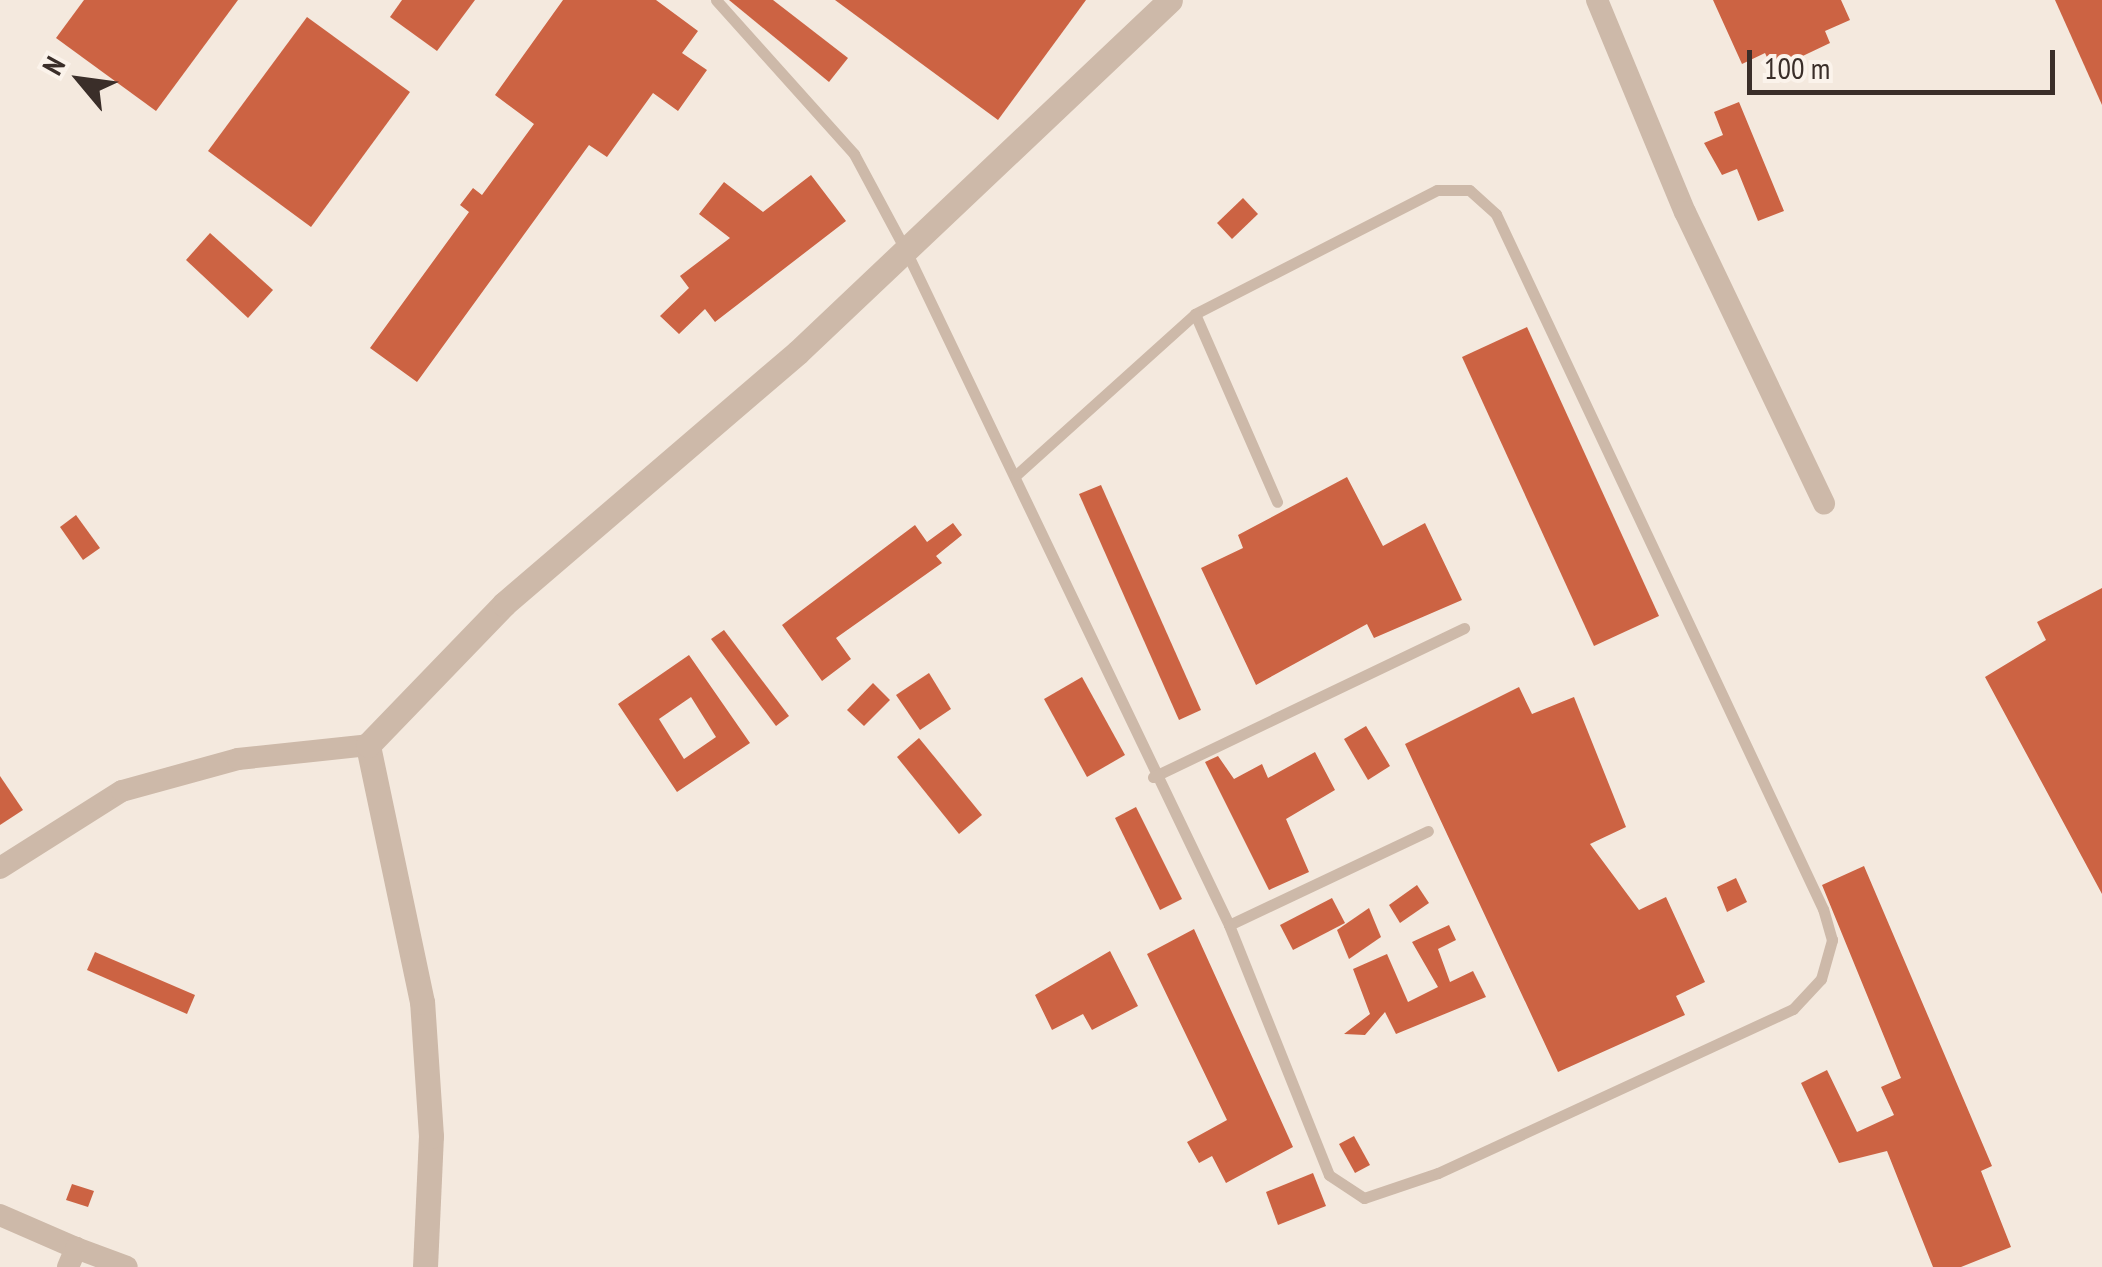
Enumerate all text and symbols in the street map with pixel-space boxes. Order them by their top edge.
north arrow [30,30,130,130]
scale bar [1752,30,2060,92]
text: 100 m [1764,48,1830,87]
text: N [33,50,73,81]

